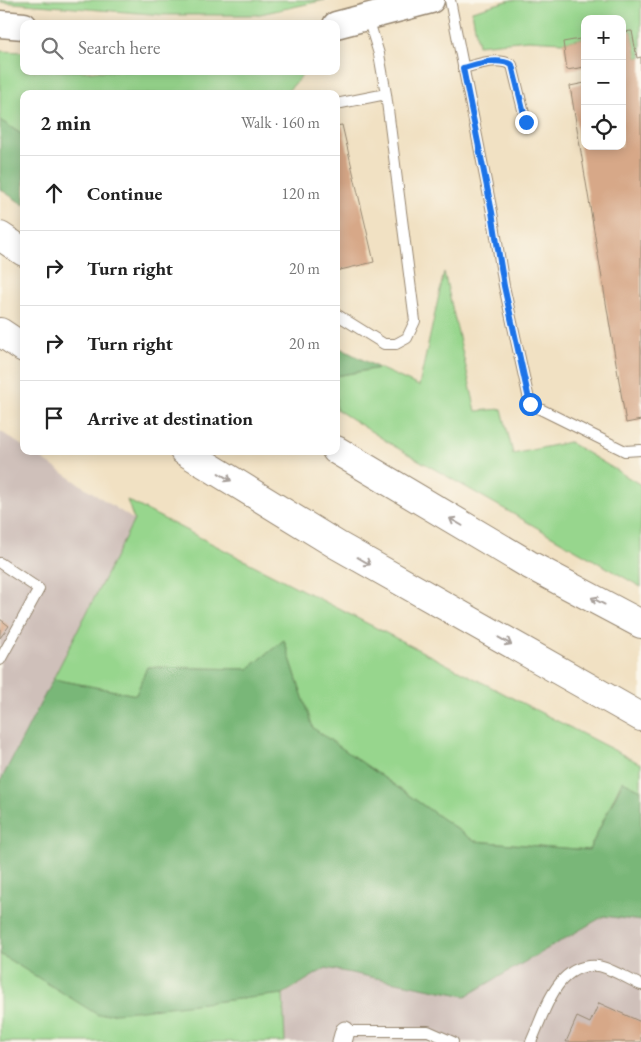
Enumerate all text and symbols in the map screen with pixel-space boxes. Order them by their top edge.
map controls [581,15,626,150]
button: + [581,15,626,60]
search box [20,20,340,75]
icon: search [38,34,66,62]
text: Search here [78,35,160,60]
button: − [581,60,626,105]
button: locate [581,105,626,150]
text: 2 min [40,109,91,136]
route end [515,111,538,134]
text: Walk · 160 m [241,112,320,133]
icon: ahead [40,179,68,207]
text: Continue [87,181,162,206]
text: 120 m [281,183,320,204]
icon: right [40,254,68,282]
text: Turn right [87,256,173,281]
text: 20 m [289,258,320,279]
icon: right [40,329,68,357]
text: Turn right [87,331,173,356]
text: 20 m [289,333,320,354]
route start [519,393,542,416]
icon: arrive [40,404,68,432]
text: Arrive at destination [87,406,253,431]
one-way arrow [217,473,231,483]
one-way arrow [449,517,464,527]
one-way arrow [356,557,371,566]
one-way arrow [591,596,606,605]
one-way arrow [498,637,512,647]

